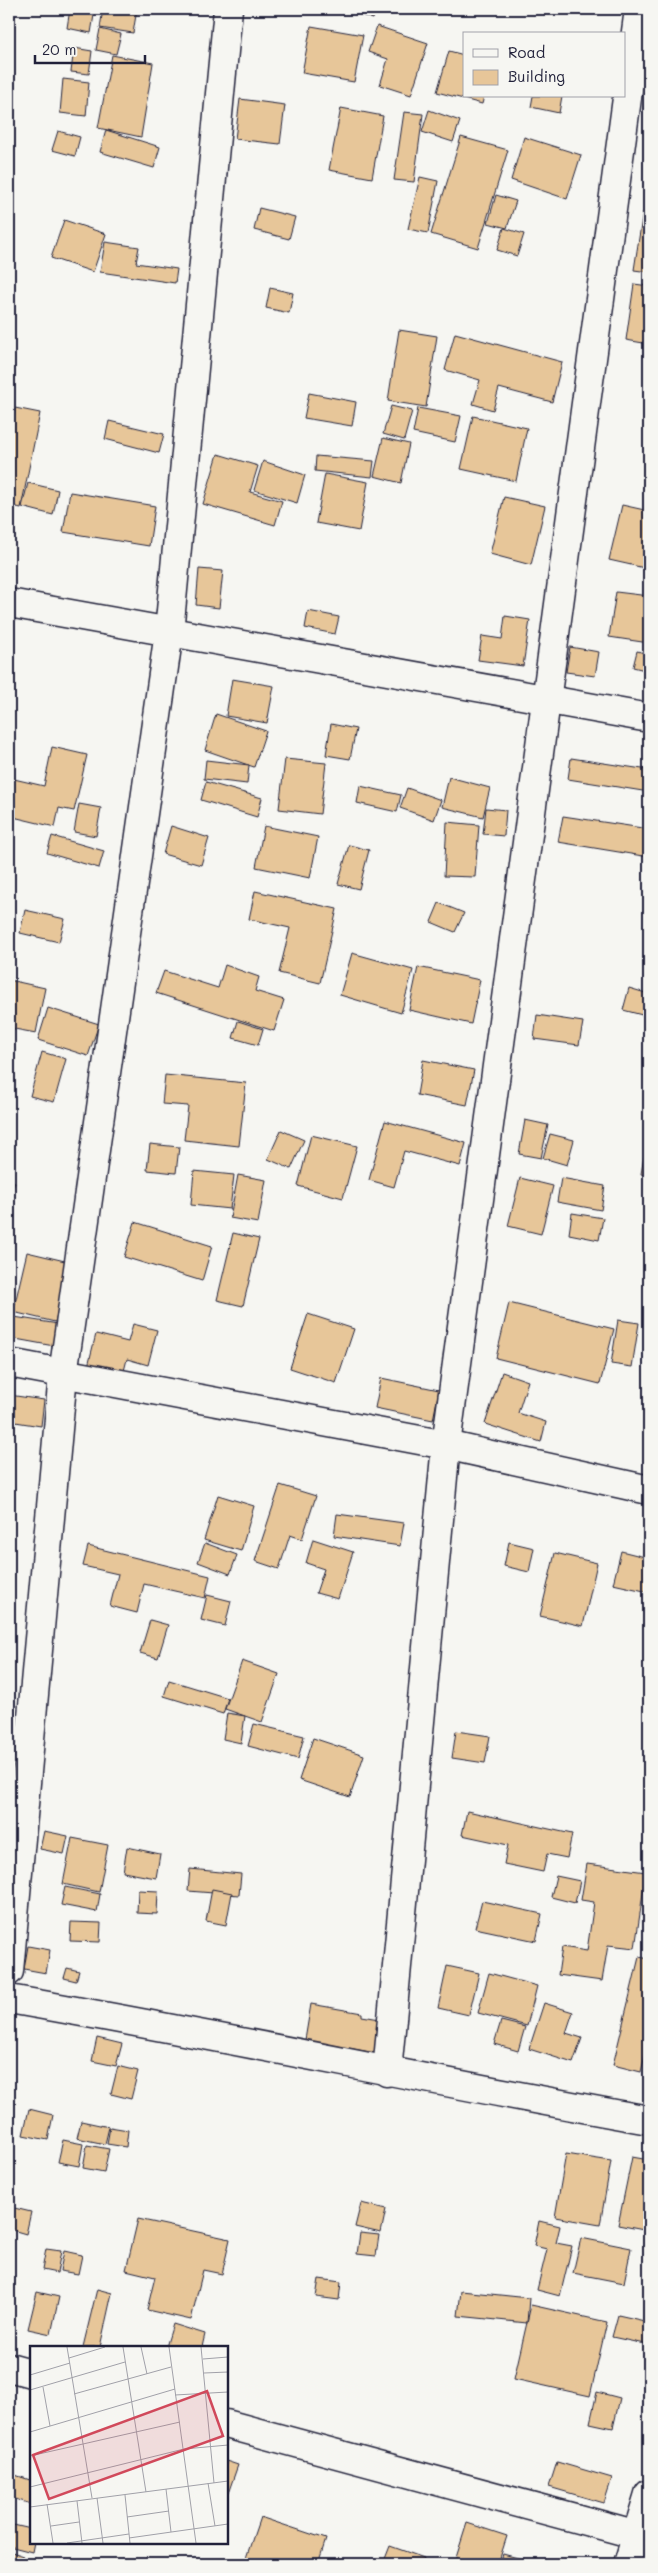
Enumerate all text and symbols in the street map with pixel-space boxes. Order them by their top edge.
scale bar [35,32,145,64]
legend [463,32,626,98]
text: 20 m [42,39,76,59]
text: Road [508,42,545,62]
text: Building [508,66,565,86]
inset map [30,2346,228,2543]

